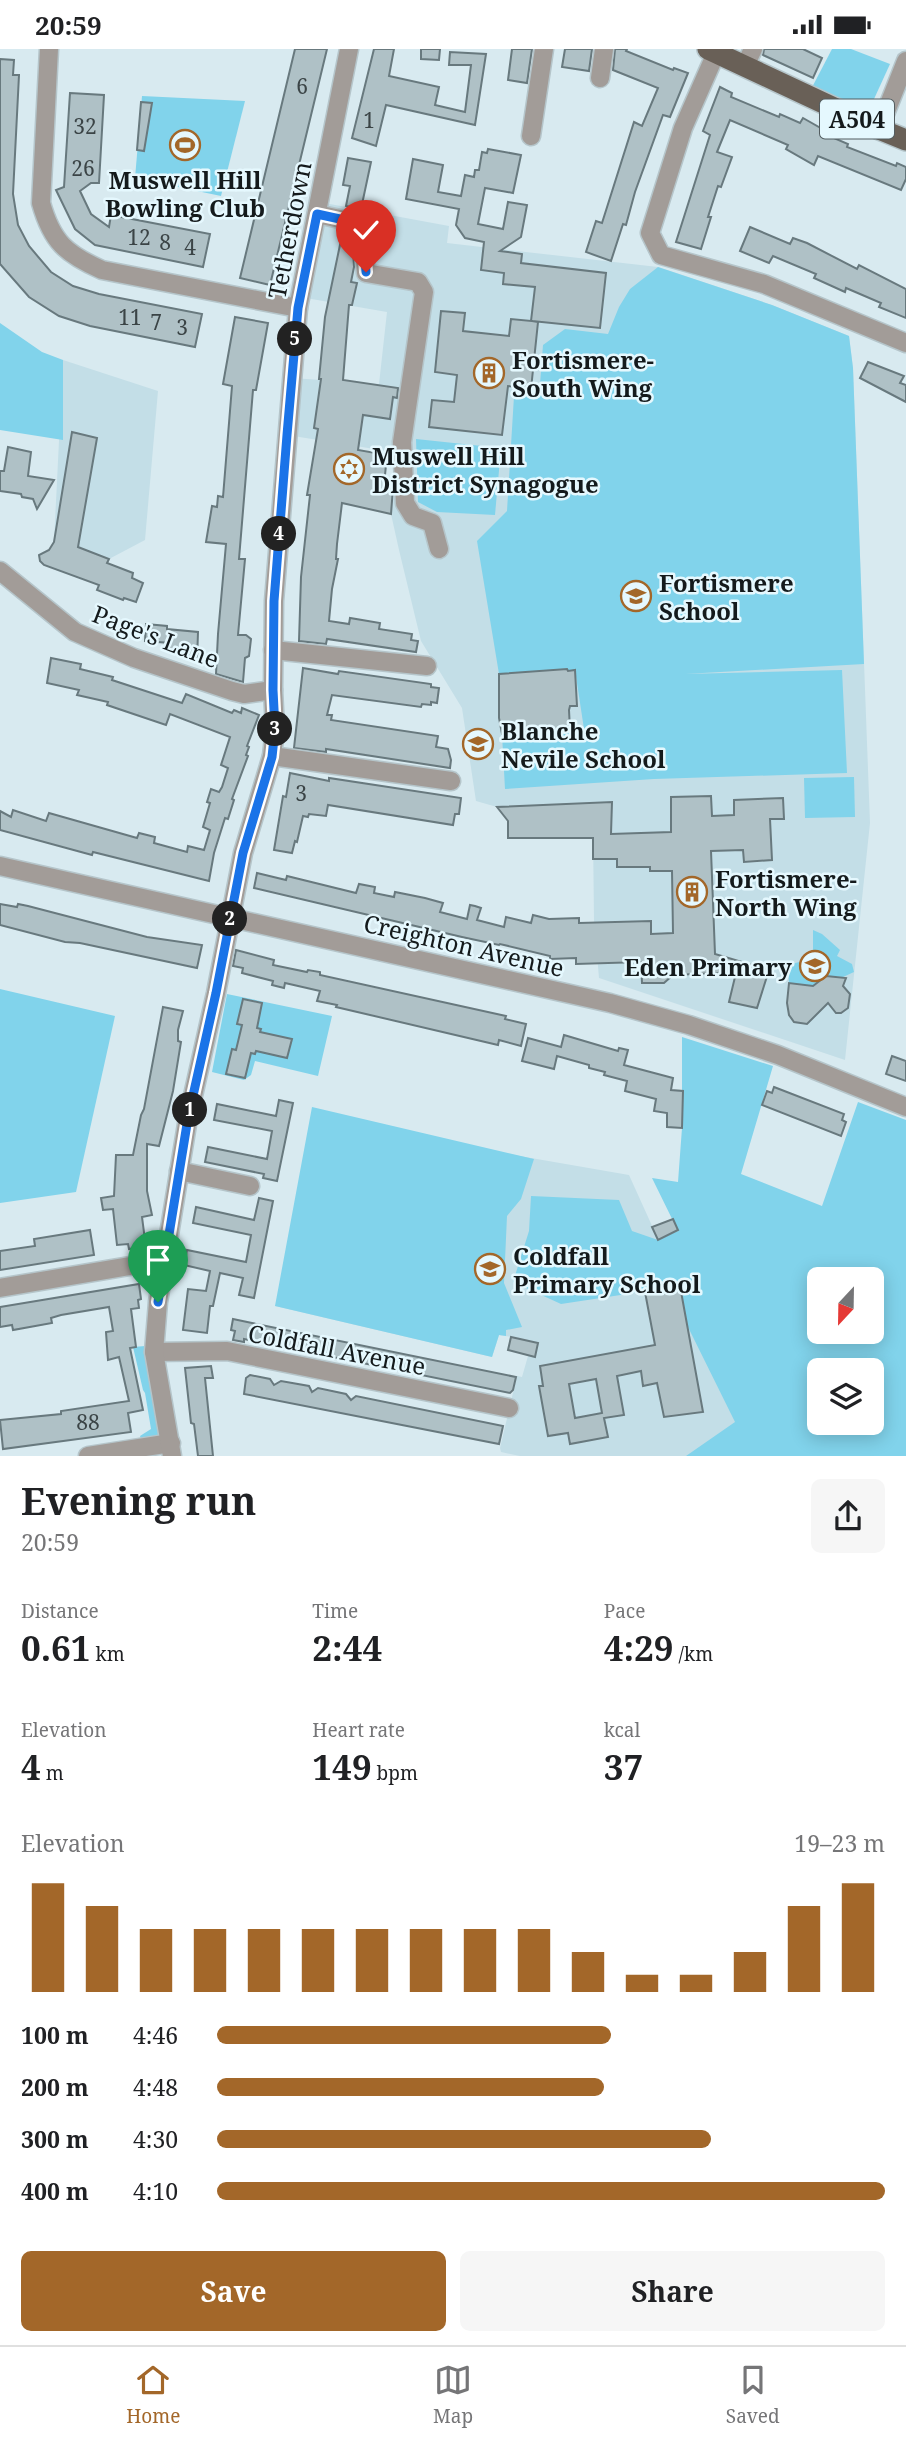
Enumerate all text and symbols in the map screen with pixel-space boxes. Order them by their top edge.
text: 20:59 [35,7,102,43]
house number: 6 [296,72,308,100]
road number: A504 [820,99,894,139]
house number: 1 [363,106,375,134]
house number: 32 [73,112,97,140]
sports icon: Muswell Hill Bowling Club [168,128,202,162]
house number: 26 [71,154,95,182]
street label: Tetherdown [260,159,318,301]
place label: Muswell Hill Bowling Club [105,163,265,224]
pin [336,200,396,272]
icon: check [347,211,385,249]
house number: 12 [127,223,151,251]
house number: 8 [159,228,171,256]
house number: 4 [184,233,196,261]
house number: 11 [118,303,142,331]
house number: 7 [150,308,162,336]
house number: 3 [176,313,188,341]
pin: 5 [278,321,312,357]
text: 5 [289,325,300,351]
place label: Fortismere- South Wing [512,343,654,404]
building icon: Fortismere- South Wing [472,356,506,390]
place label: Muswell Hill District Synagogue [372,439,599,500]
synagogue icon: Muswell Hill District Synagogue [332,452,366,486]
pin: 4 [262,517,296,552]
text: 4 [273,520,284,546]
place label: Fortismere School [659,566,794,627]
school or university icon: Fortismere School [619,579,653,613]
street label: Page's Lane [88,597,224,675]
pin: 3 [258,711,292,747]
place label: Blanche Nevile School [501,714,666,775]
text: 3 [269,715,280,741]
school or university icon: Blanche Nevile School [461,727,495,761]
house number: 3 [295,779,307,807]
place label: Fortismere- North Wing [715,862,857,923]
building icon: Fortismere- North Wing [675,875,709,909]
pin: 2 [212,901,247,937]
text: 2 [224,905,235,931]
street label: Creighton Avenue [361,906,567,984]
school or university icon: Eden Primary [798,949,832,983]
place label: Eden Primary [624,950,792,983]
pin: 1 [172,1093,208,1127]
text: 1 [184,1096,195,1122]
pin [128,1230,188,1302]
place label: Coldfall Primary School [513,1239,701,1300]
icon: arrive [139,1241,177,1279]
school or university icon: Coldfall Primary School [473,1252,507,1286]
north arrow [807,1267,884,1344]
map controls [807,1267,884,1435]
street label: Coldfall Avenue [245,1316,429,1382]
button: layers [807,1358,884,1435]
house number: 88 [76,1408,100,1436]
text: Evening run [21,1474,256,1526]
button: share [811,1479,885,1553]
text: 20:59 [21,1526,79,1558]
text: Distance [21,1598,99,1624]
text: Time [312,1598,358,1624]
text: Pace [604,1598,645,1624]
text: 0.61 [21,1624,91,1671]
text: 2:44 [312,1624,382,1671]
text: 4:29 [604,1624,674,1671]
text: km [91,1641,125,1667]
text: /km [674,1641,713,1667]
text: Elevation [21,1717,107,1743]
text: Heart rate [312,1717,405,1743]
text: kcal [604,1717,640,1743]
text: 4 [21,1743,41,1790]
text: 149 [312,1743,372,1790]
text: 37 [604,1743,643,1790]
text: m [41,1760,64,1786]
text: bpm [372,1760,418,1786]
text: Elevation [21,1827,125,1859]
text: 19–23 m [794,1827,885,1859]
text: 100 m [21,2019,89,2051]
text: 4:46 [133,2019,178,2051]
text: 200 m [21,2071,89,2103]
text: 4:48 [133,2071,178,2103]
text: 300 m [21,2123,89,2155]
text: 4:30 [133,2123,178,2155]
text: 400 m [21,2175,89,2207]
text: 4:10 [133,2175,178,2207]
button: Save [21,2251,446,2331]
button: Share [460,2251,885,2331]
tab: Home [126,2361,180,2429]
tab: Map [433,2361,473,2429]
tab: Saved [726,2361,780,2429]

